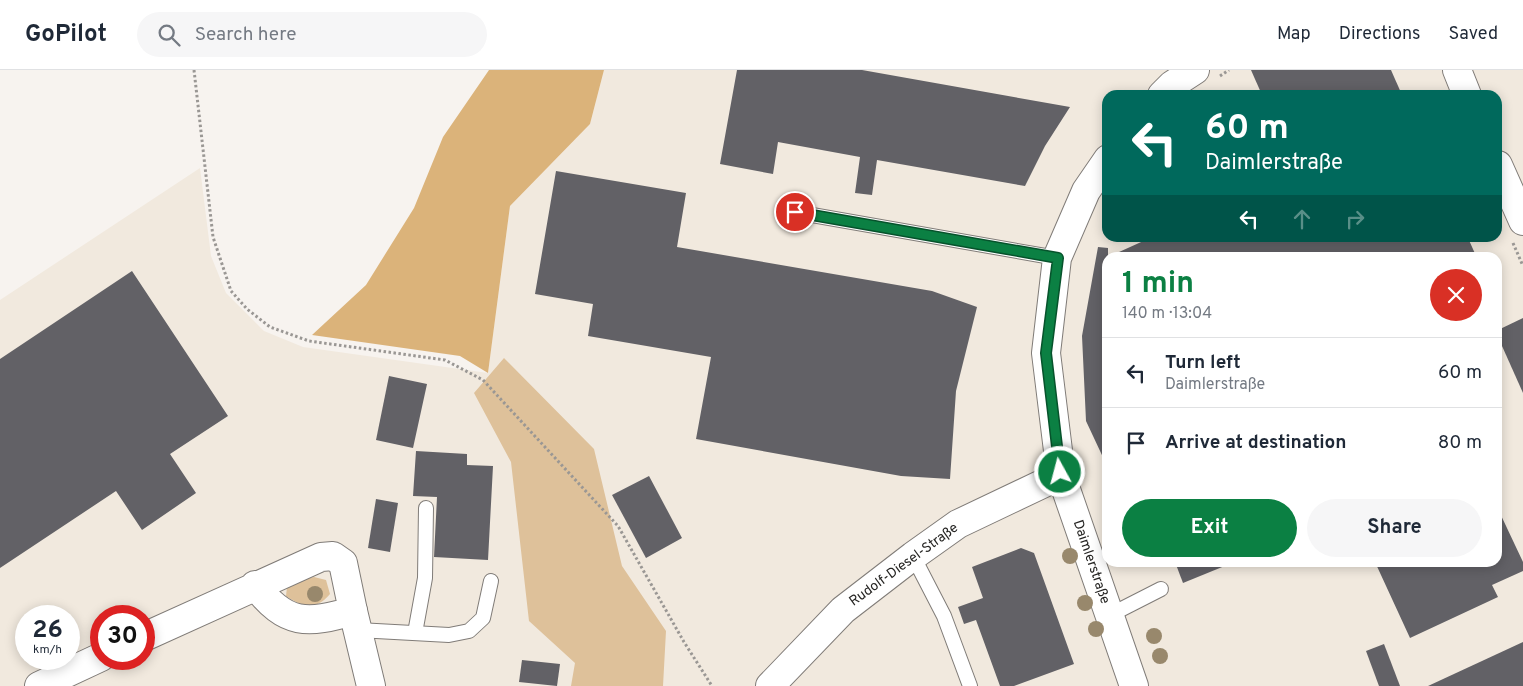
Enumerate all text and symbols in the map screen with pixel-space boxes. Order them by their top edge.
search box [137,12,487,57]
text: GoPilot [25,20,107,50]
icon: search [155,21,183,49]
text: Search here [195,23,296,47]
text: Map [1277,23,1311,46]
text: Directions [1339,23,1421,46]
text: Saved [1449,23,1498,46]
text: 60 m [1205,107,1289,151]
icon: left [1122,110,1187,175]
text: Daimlerstraße [1205,150,1343,177]
pin [774,191,816,233]
icon: arrive [781,198,809,226]
icon: left [1235,205,1263,233]
icon: ahead [1288,205,1316,233]
icon: right [1341,205,1369,233]
text: 1 min [1122,266,1194,303]
button: close [1430,269,1482,321]
text: 140 m · 13:04 [1122,304,1212,324]
text: Turn left [1165,351,1241,375]
icon: left [1122,359,1150,387]
text: 60 m [1438,361,1482,385]
text: Daimlerstraße [1165,375,1265,395]
icon: arrive [1122,429,1150,457]
text: Arrive at destination [1165,431,1346,455]
text: 80 m [1438,431,1482,455]
position arrow [1033,445,1085,497]
button: Exit [1122,499,1297,557]
button: Share [1307,499,1482,557]
street label: Daimlerstraße [1069,518,1113,606]
street label: Rudolf-Diesel-Straße [846,520,962,610]
speed limit sign: 30 [90,605,155,670]
text: 26 [32,615,63,647]
text: km/h [33,642,62,658]

